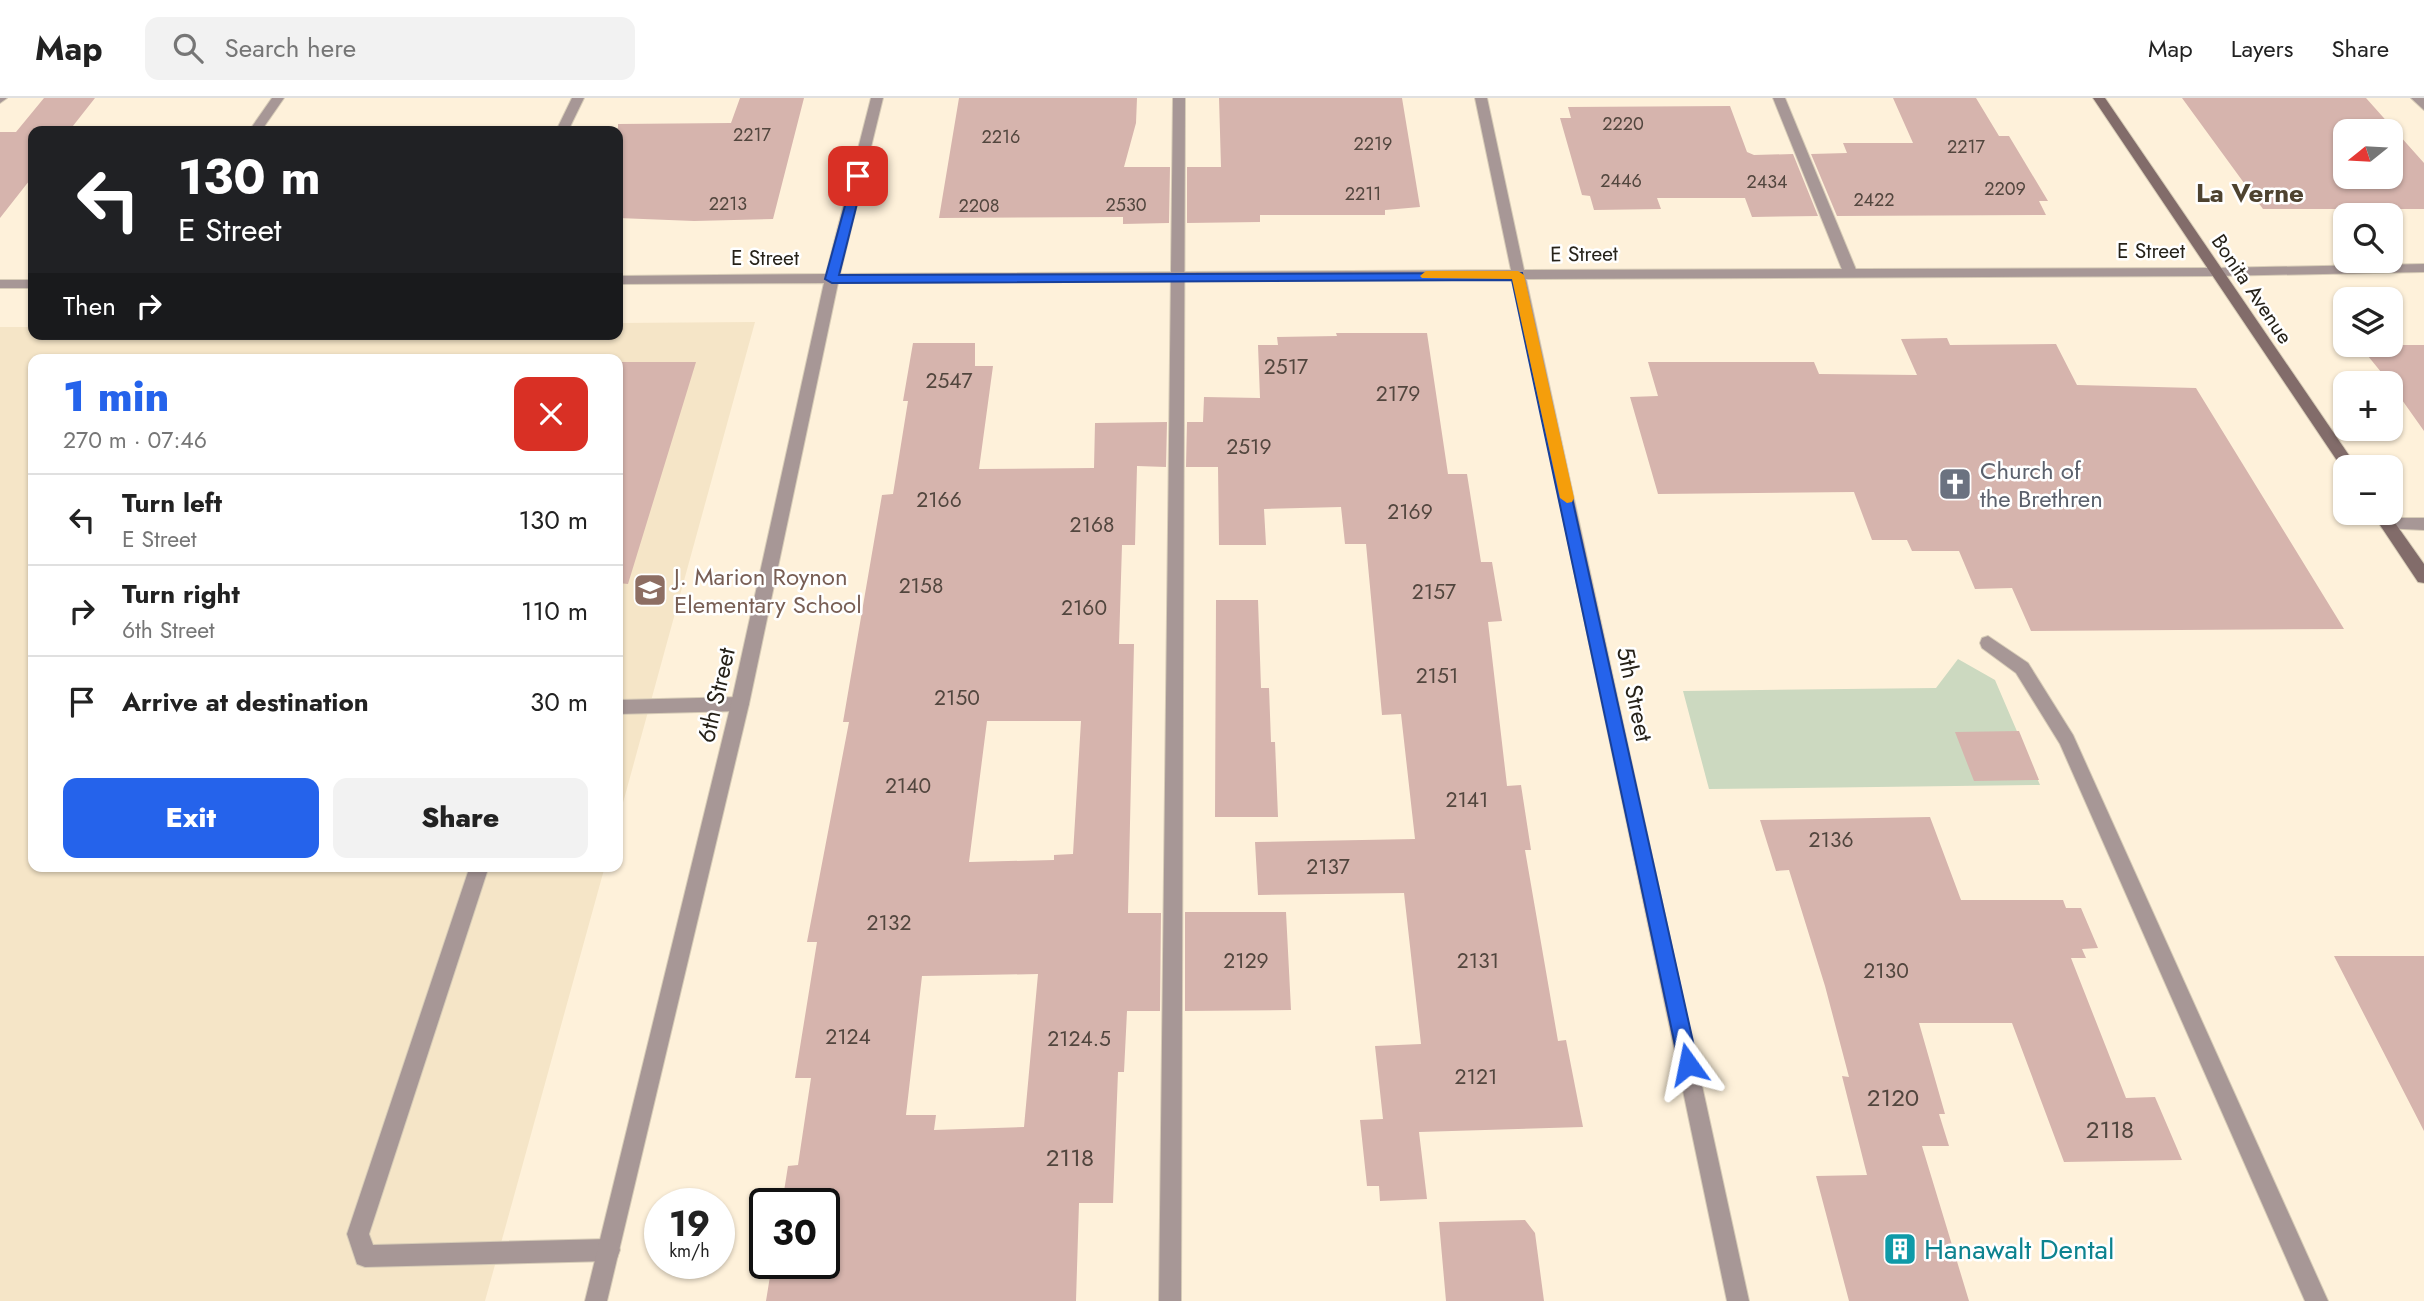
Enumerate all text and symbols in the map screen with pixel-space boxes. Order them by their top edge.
search box [145,17,635,80]
text: Map [35,25,103,72]
icon: search [169,29,207,67]
text: Search here [225,29,356,67]
text: Map [2148,31,2193,66]
text: Layers [2231,31,2293,66]
text: Share [2331,31,2389,66]
house number: 2220 [1602,111,1644,137]
north arrow [2333,119,2403,189]
map controls [2333,119,2403,525]
house number: 2217 [733,122,772,148]
house number: 2216 [982,124,1020,150]
house number: 2219 [1354,131,1392,157]
house number: 2217 [1947,134,1986,160]
text: 130 m [178,142,321,212]
pin [828,146,888,206]
icon: left [63,154,154,245]
icon: arrive [839,157,877,195]
house number: 2446 [1600,168,1642,194]
house number: 2434 [1746,169,1788,195]
district label: La Verne [2196,174,2304,212]
house number: 2209 [1984,176,2026,202]
house number: 2211 [1345,181,1381,207]
house number: 2422 [1853,187,1895,213]
house number: 2213 [709,191,747,217]
house number: 2530 [1105,192,1147,218]
house number: 2208 [958,193,1000,219]
button: search [2333,203,2403,273]
text: E Street [178,207,282,253]
street label: Bonita Avenue [2204,228,2300,350]
street label: E Street [2117,236,2185,266]
street label: E Street [1550,238,1618,270]
street label: E Street [731,243,799,273]
text: Then [63,287,116,325]
icon: right [130,287,168,325]
button: layers [2333,287,2403,357]
house number: 2517 [1264,352,1308,382]
text: 1 min [63,366,169,427]
house number: 2547 [925,366,973,396]
button: + [2333,371,2403,441]
button: close [514,377,588,451]
house number: 2179 [1376,379,1420,409]
text: 270 m · 07:46 [63,423,207,457]
house number: 2519 [1226,432,1272,462]
place label: Church of the Brethren [1980,453,2103,516]
button: − [2333,455,2403,525]
church icon: Church of the Brethren [1936,465,1974,503]
text: Turn left [122,484,222,522]
house number: 2166 [916,485,962,515]
house number: 2169 [1387,497,1433,527]
icon: left [63,501,101,539]
text: 130 m [518,501,588,539]
house number: 2168 [1070,510,1114,540]
text: E Street [122,522,196,556]
place label: J. Marion Roynon Elementary School [671,559,862,622]
school or university icon: J. Marion Roynon Elementary School [631,571,669,609]
house number: 2158 [899,571,943,601]
text: Turn right [122,575,240,613]
house number: 2157 [1412,577,1456,607]
icon: right [63,592,101,630]
text: 110 m [521,592,588,630]
house number: 2160 [1061,593,1107,623]
text: 6th Street [122,613,215,647]
street label: 5th Street [1608,643,1662,745]
street label: 6th Street [688,644,744,746]
house number: 2151 [1416,661,1458,691]
icon: arrive [63,683,101,721]
text: Arrive at destination [122,683,369,721]
text: 30 m [530,683,588,721]
house number: 2150 [934,683,980,713]
house number: 2140 [885,771,931,801]
button: Exit [63,778,319,858]
button: Share [333,778,588,858]
house number: 2141 [1445,785,1489,815]
house number: 2136 [1809,825,1853,855]
house number: 2137 [1306,852,1350,882]
house number: 2132 [867,908,911,938]
house number: 2129 [1223,946,1269,976]
house number: 2131 [1457,946,1499,976]
house number: 2130 [1863,956,1909,986]
house number: 2124 [825,1022,871,1052]
house number: 2124.5 [1047,1024,1111,1054]
position arrow [1651,1027,1725,1101]
house number: 2121 [1455,1062,1497,1092]
house number: 2120 [1867,1080,1919,1115]
house number: 2118 [2086,1112,2134,1147]
house number: 2118 [1046,1140,1094,1175]
speed limit sign: 30 [749,1188,840,1279]
text: 19 [669,1199,710,1249]
place label: Hanawalt Dental [1924,1229,2114,1270]
building icon: Hanawalt Dental [1881,1230,1919,1268]
text: km/h [669,1238,710,1264]

